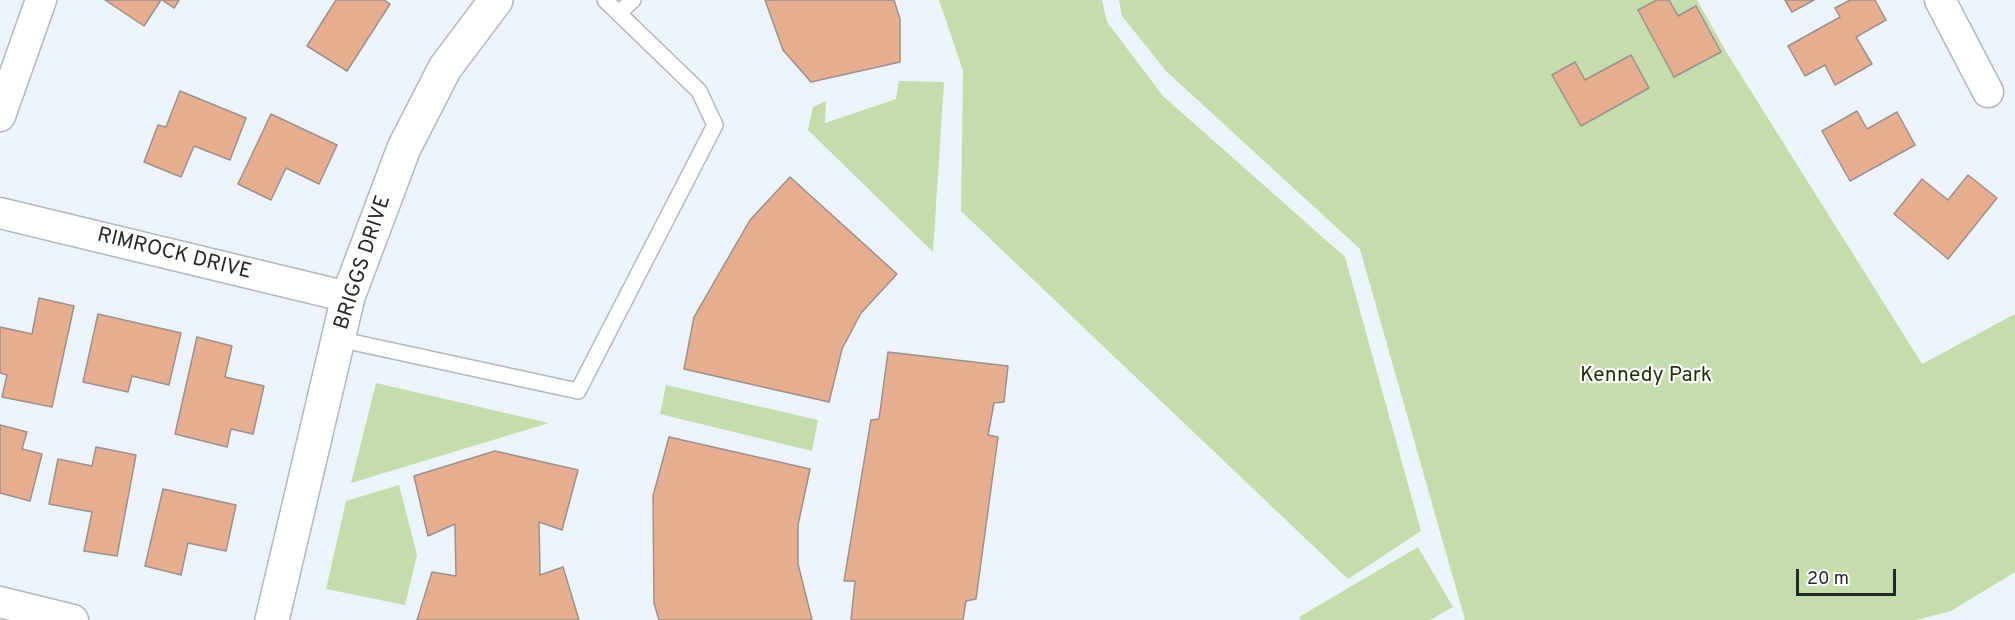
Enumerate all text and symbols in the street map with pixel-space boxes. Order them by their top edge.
street label: BRIGGS DRIVE [330,193,398,333]
street label: RIMROCK DRIVE [94,224,254,286]
park label: Kennedy Park [1580,364,1712,390]
scale bar [1799,557,1900,595]
text: 20 m [1807,568,1849,591]

